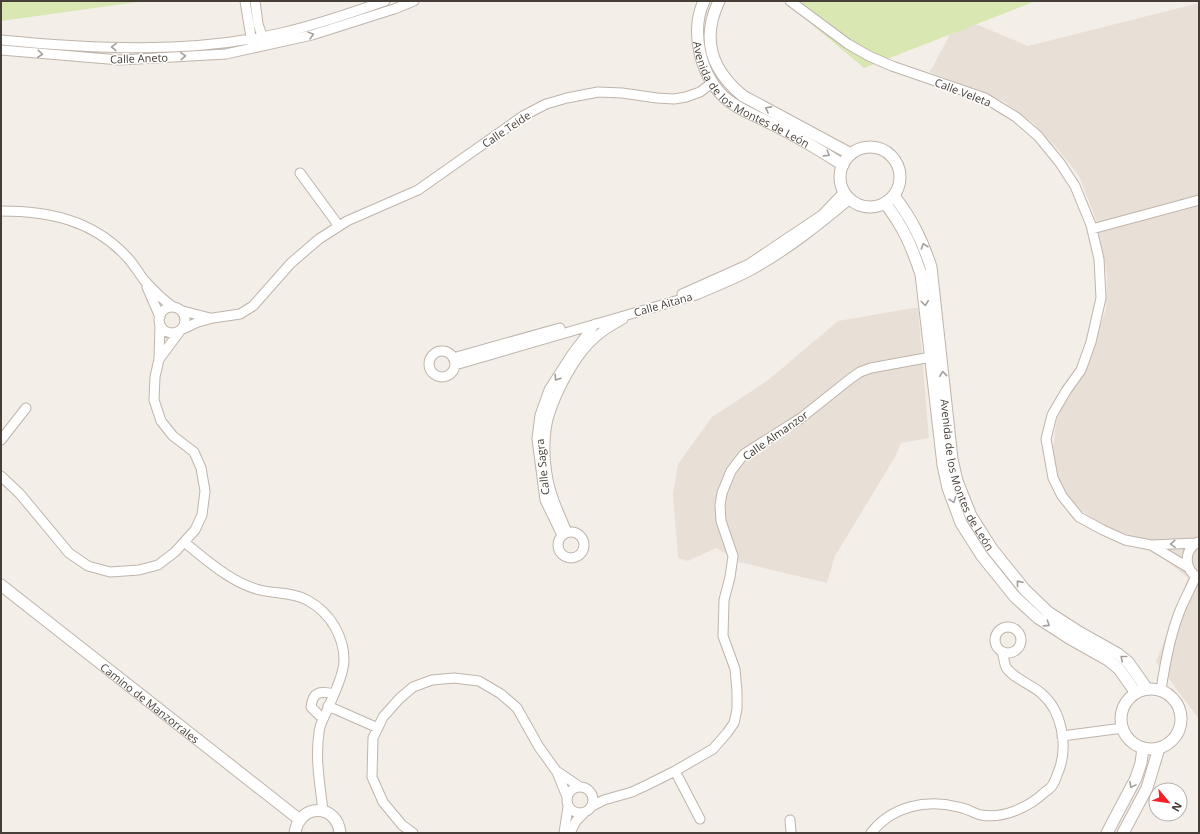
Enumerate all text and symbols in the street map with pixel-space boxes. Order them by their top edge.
one-way arrow [308,32,315,40]
street label: Avenida de los Montes de León [691,40,813,150]
one-way arrow [111,43,117,51]
one-way arrow [37,49,43,58]
street label: Calle Aneto [110,49,169,67]
one-way arrow [180,52,186,61]
street label: Calle Veleta [933,74,993,110]
one-way arrow [765,106,772,114]
street label: Calle Teide [479,107,533,151]
one-way arrow [823,149,830,157]
one-way arrow [920,243,928,250]
street label: Calle Aitana [632,288,694,320]
one-way arrow [920,300,929,306]
one-way arrow [939,371,948,377]
one-way arrow [554,374,562,381]
street label: Avenida de los Montes de León [938,398,998,553]
street label: Calle Almanzor [739,407,811,463]
street label: Calle Sagra [532,438,552,496]
one-way arrow [948,497,956,504]
one-way arrow [1170,540,1176,549]
one-way arrow [1016,580,1023,587]
one-way arrow [1043,619,1050,626]
one-way arrow [1121,656,1128,663]
street label: Camino de Manzorrales [98,659,203,746]
one-way arrow [1130,781,1137,788]
north arrow [1148,782,1188,822]
text: N [1168,800,1186,815]

